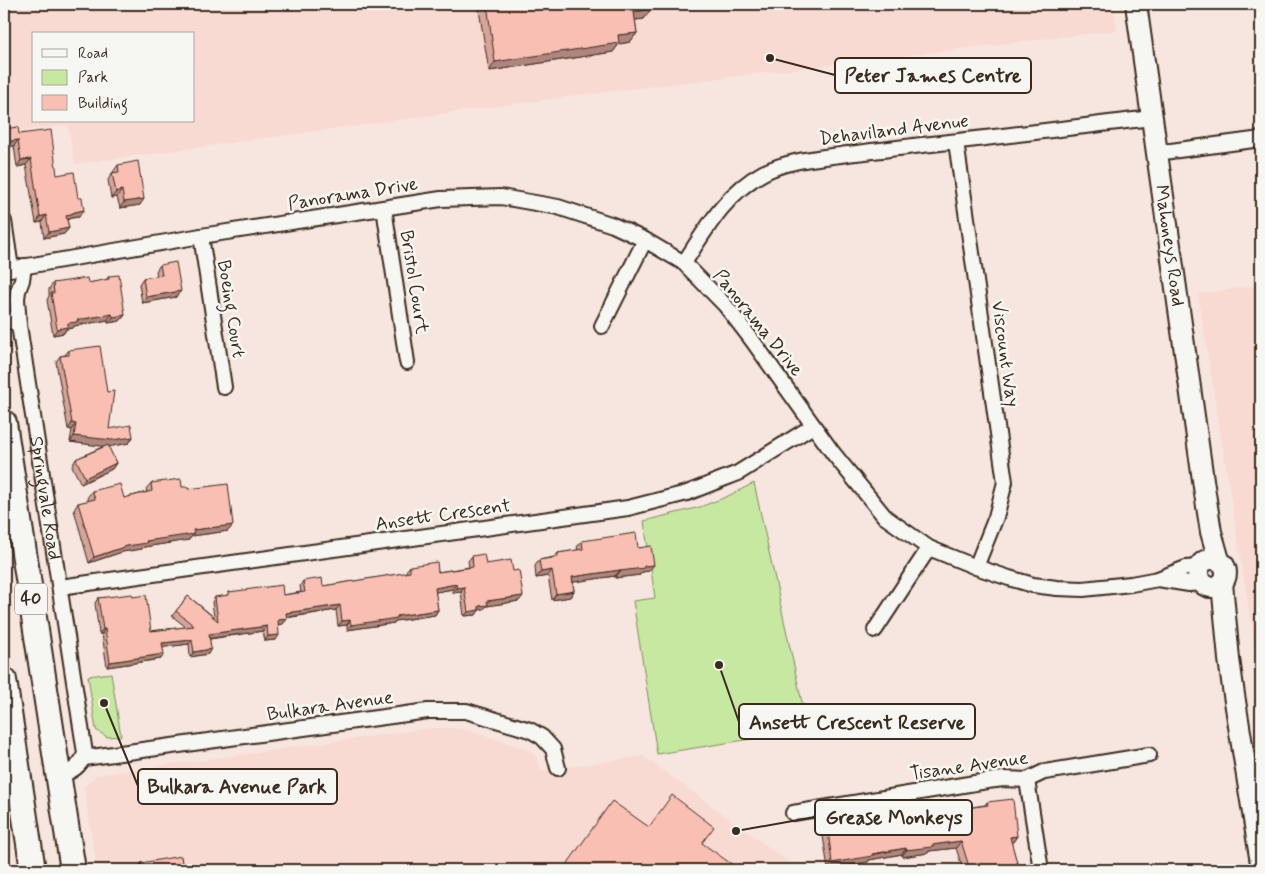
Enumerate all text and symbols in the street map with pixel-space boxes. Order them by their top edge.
legend [32,32,195,122]
text: Road [78,44,108,64]
callout: Peter James Centre [835,58,1031,93]
text: Peter James Centre [844,63,1022,90]
text: Park [78,68,108,88]
text: Building [78,94,128,115]
street label: Dehaviland Avenue [818,108,970,152]
street label: Panorama Drive [286,171,420,217]
street label: Mahoneys Road [1149,183,1191,308]
street label: Bristol Court [393,228,435,336]
street label: Boeing Court [208,258,251,360]
street label: Panorama Drive [707,264,809,382]
street label: Viscount Way [984,299,1025,409]
street label: Springvale Road [24,434,68,561]
street label: Ansett Crescent [374,493,512,537]
road number: 40 [15,584,47,614]
street label: Bulkara Avenue [265,685,395,727]
callout: Ansett Crescent Reserve [739,704,975,739]
text: Ansett Crescent Reserve [749,710,966,737]
street label: Tisane Avenue [908,745,1030,787]
callout: Bulkara Avenue Park [138,769,337,804]
text: Bulkara Avenue Park [147,774,327,801]
callout: Grease Monkeys [815,800,972,835]
text: Grease Monkeys [825,805,963,832]

